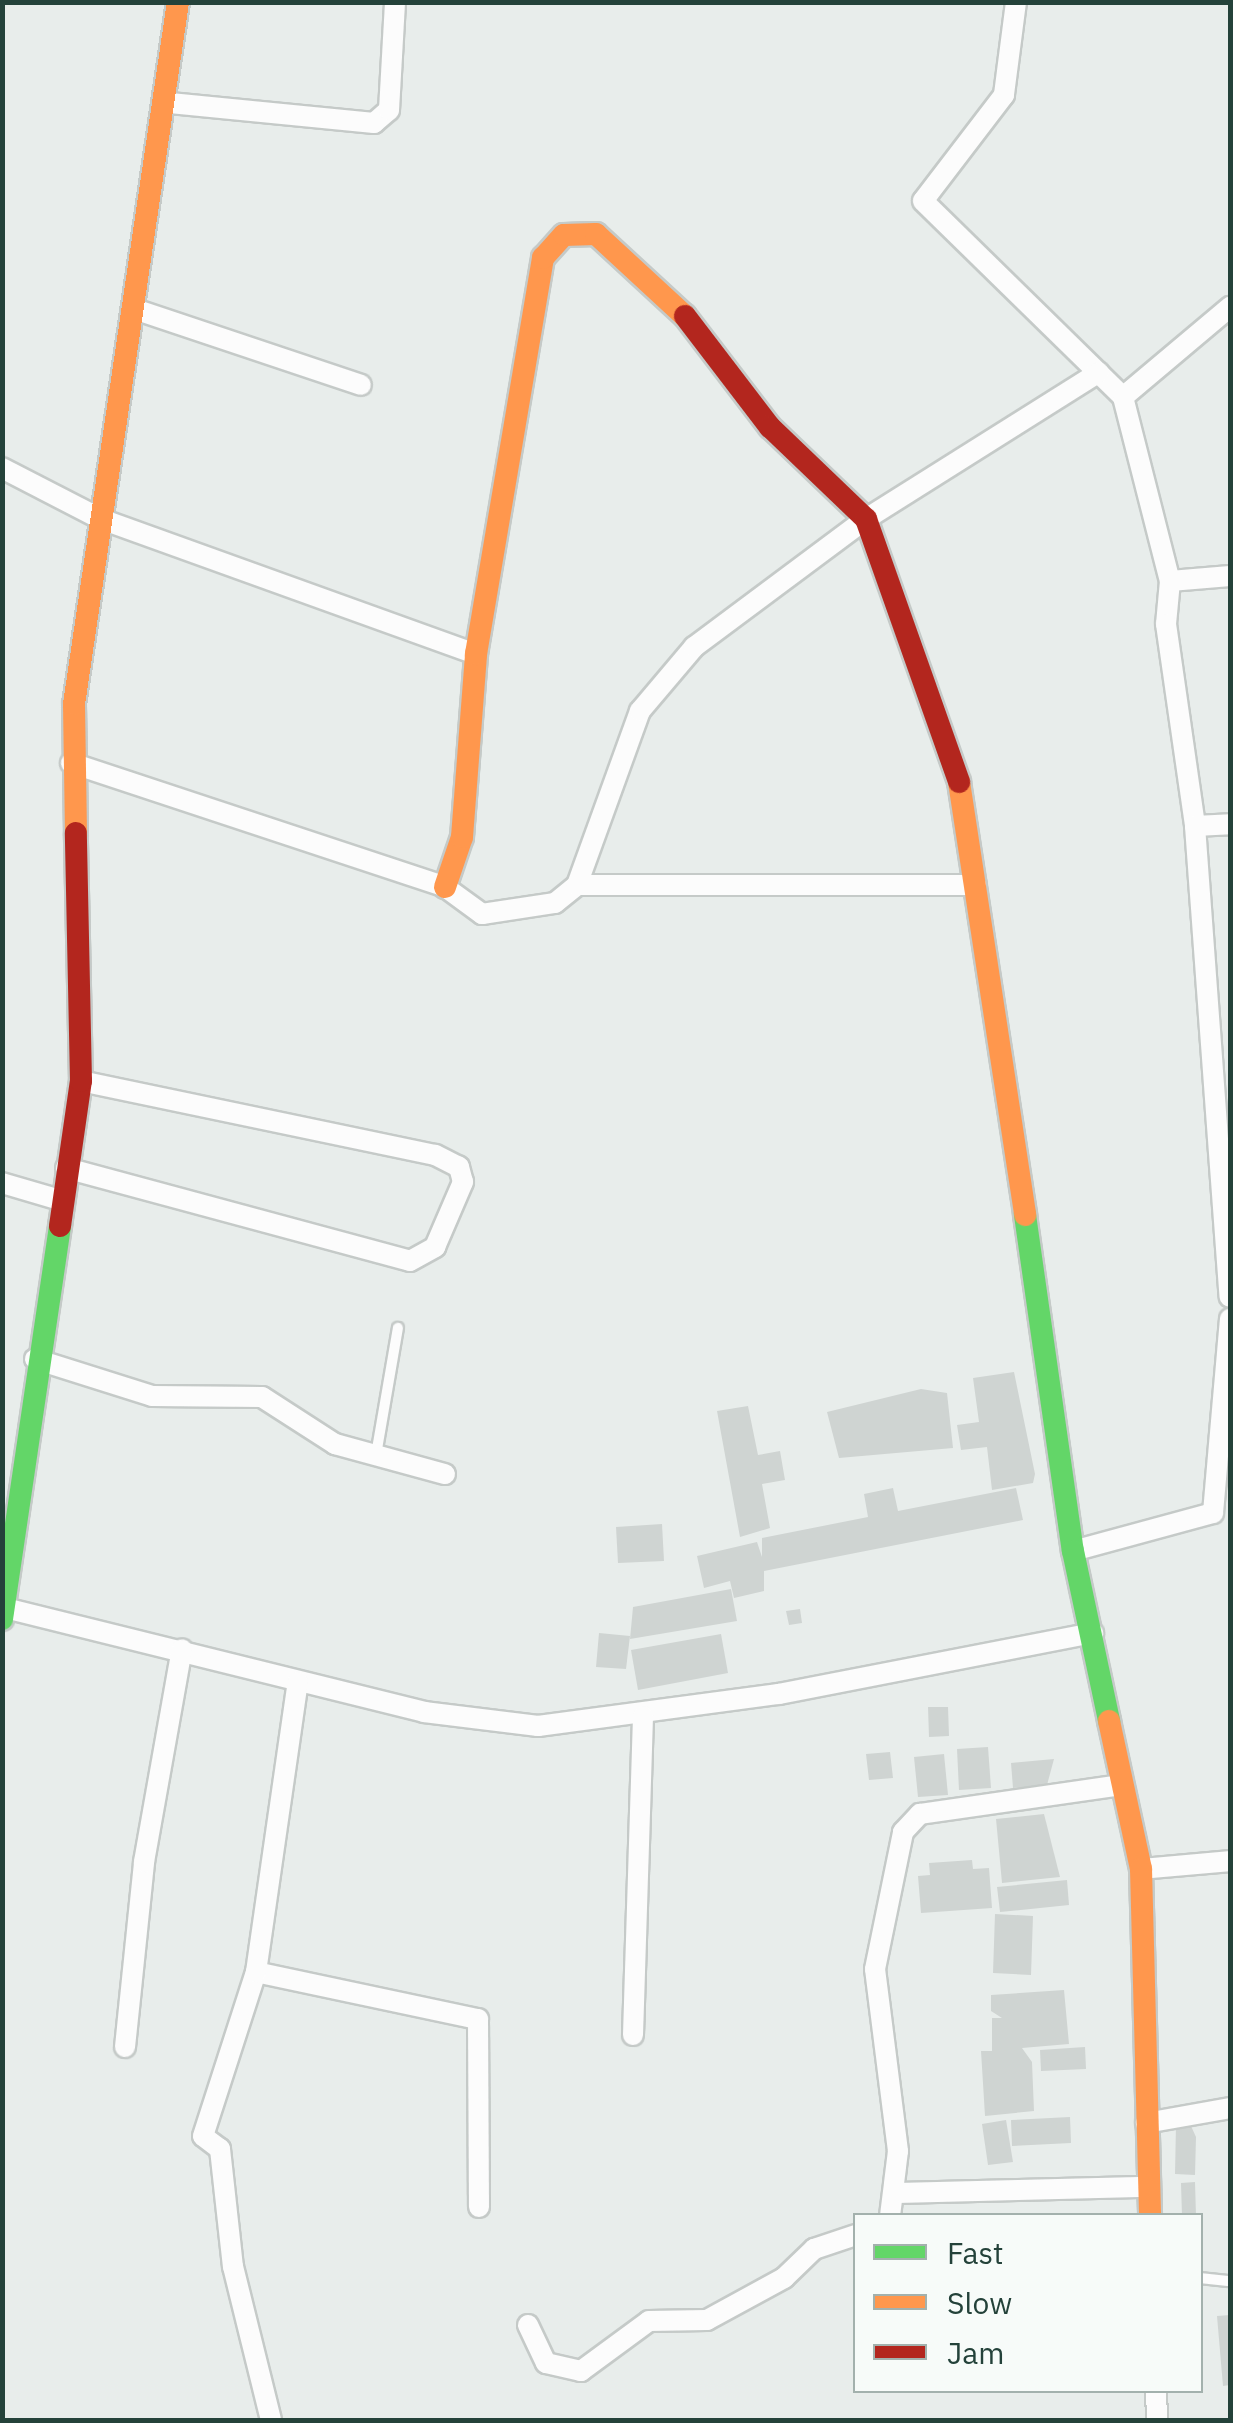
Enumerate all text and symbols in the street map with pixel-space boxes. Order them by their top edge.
legend [853,2213,1203,2393]
text: Fast [947,2233,1004,2272]
text: Slow [947,2283,1012,2322]
text: Jam [947,2333,1005,2372]

